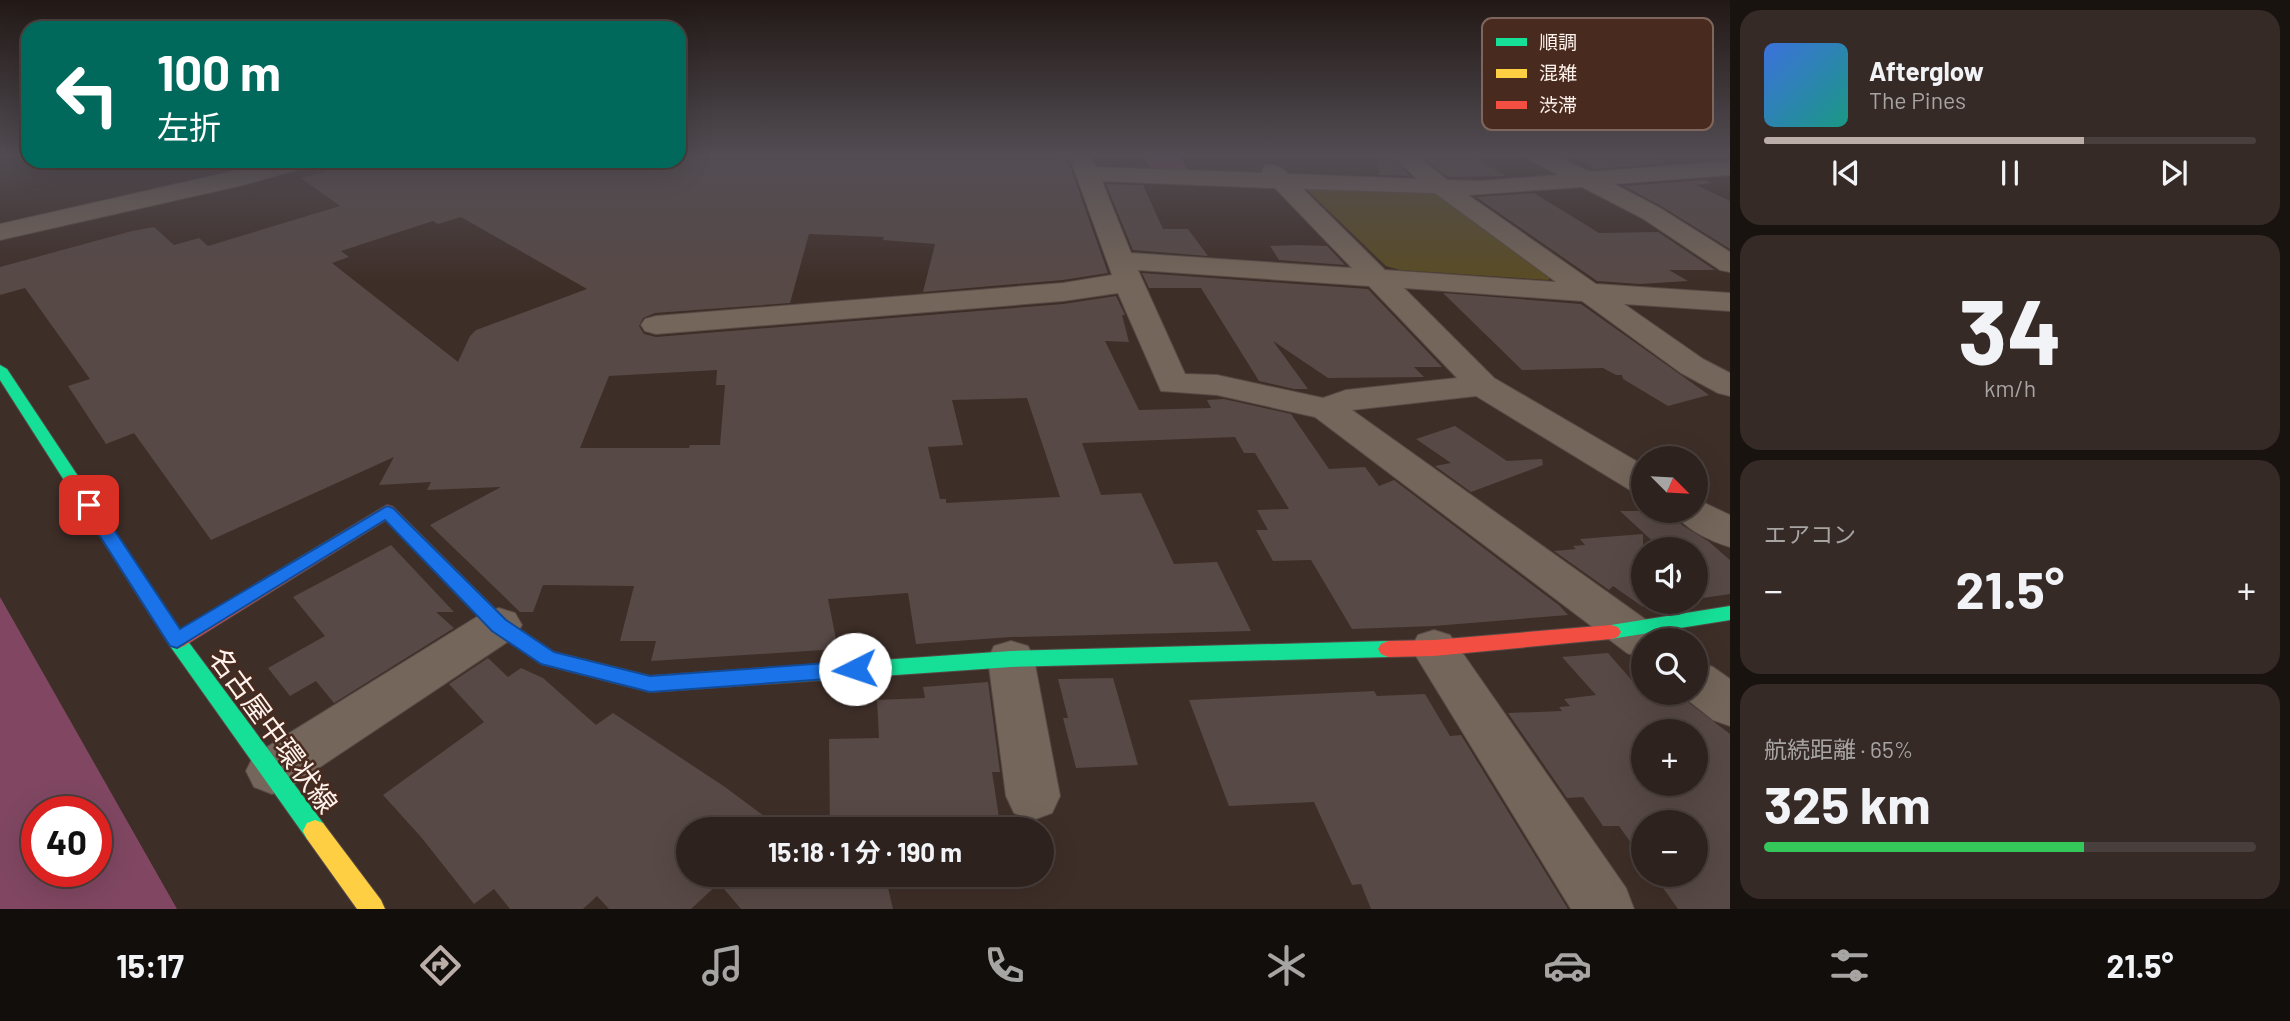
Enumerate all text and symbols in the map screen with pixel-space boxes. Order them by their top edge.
legend [1482,18,1713,130]
text: 順調 [1539,30,1577,53]
text: 100 m [157,42,281,101]
icon: left [42,49,133,140]
text: Afterglow [1869,55,1984,86]
text: 混雑 [1539,61,1577,84]
text: The Pines [1869,86,1966,114]
text: 渋滞 [1539,93,1577,116]
text: 左折 [157,107,221,145]
icon: previous [1827,154,1865,192]
icon: pause [1991,154,2029,192]
icon: next [2155,154,2193,192]
text: 34 [1958,274,2062,383]
text: km/h [1984,374,2036,402]
north arrow [1631,446,1708,523]
map controls [1631,446,1708,887]
pin [59,475,119,535]
icon: arrive [70,486,108,524]
text: エアコン [1764,520,1856,548]
button: sound [1631,537,1708,614]
text: 21.5° [1956,557,2064,619]
text: − [1764,566,1783,612]
text: + [2237,566,2256,612]
button: search [1631,628,1708,705]
position arrow [818,632,892,706]
street label: 名古屋中環状線 [203,641,345,819]
button: + [1631,719,1708,796]
text: 航続距離 · 65% [1764,735,1913,763]
text: 325 km [1764,772,1931,834]
speed limit sign: 40 [21,796,112,887]
button: − [1631,810,1708,887]
text: 15:18 · 1 分 · 190 m [768,836,962,867]
icon: directions [416,941,465,990]
icon: music [698,941,747,990]
icon: phone [980,941,1029,990]
icon: climate [1262,941,1311,990]
icon: car [1543,941,1592,990]
icon: filters [1825,941,1874,990]
text: 15:17 [116,946,184,984]
text: 21.5° [2107,946,2174,984]

